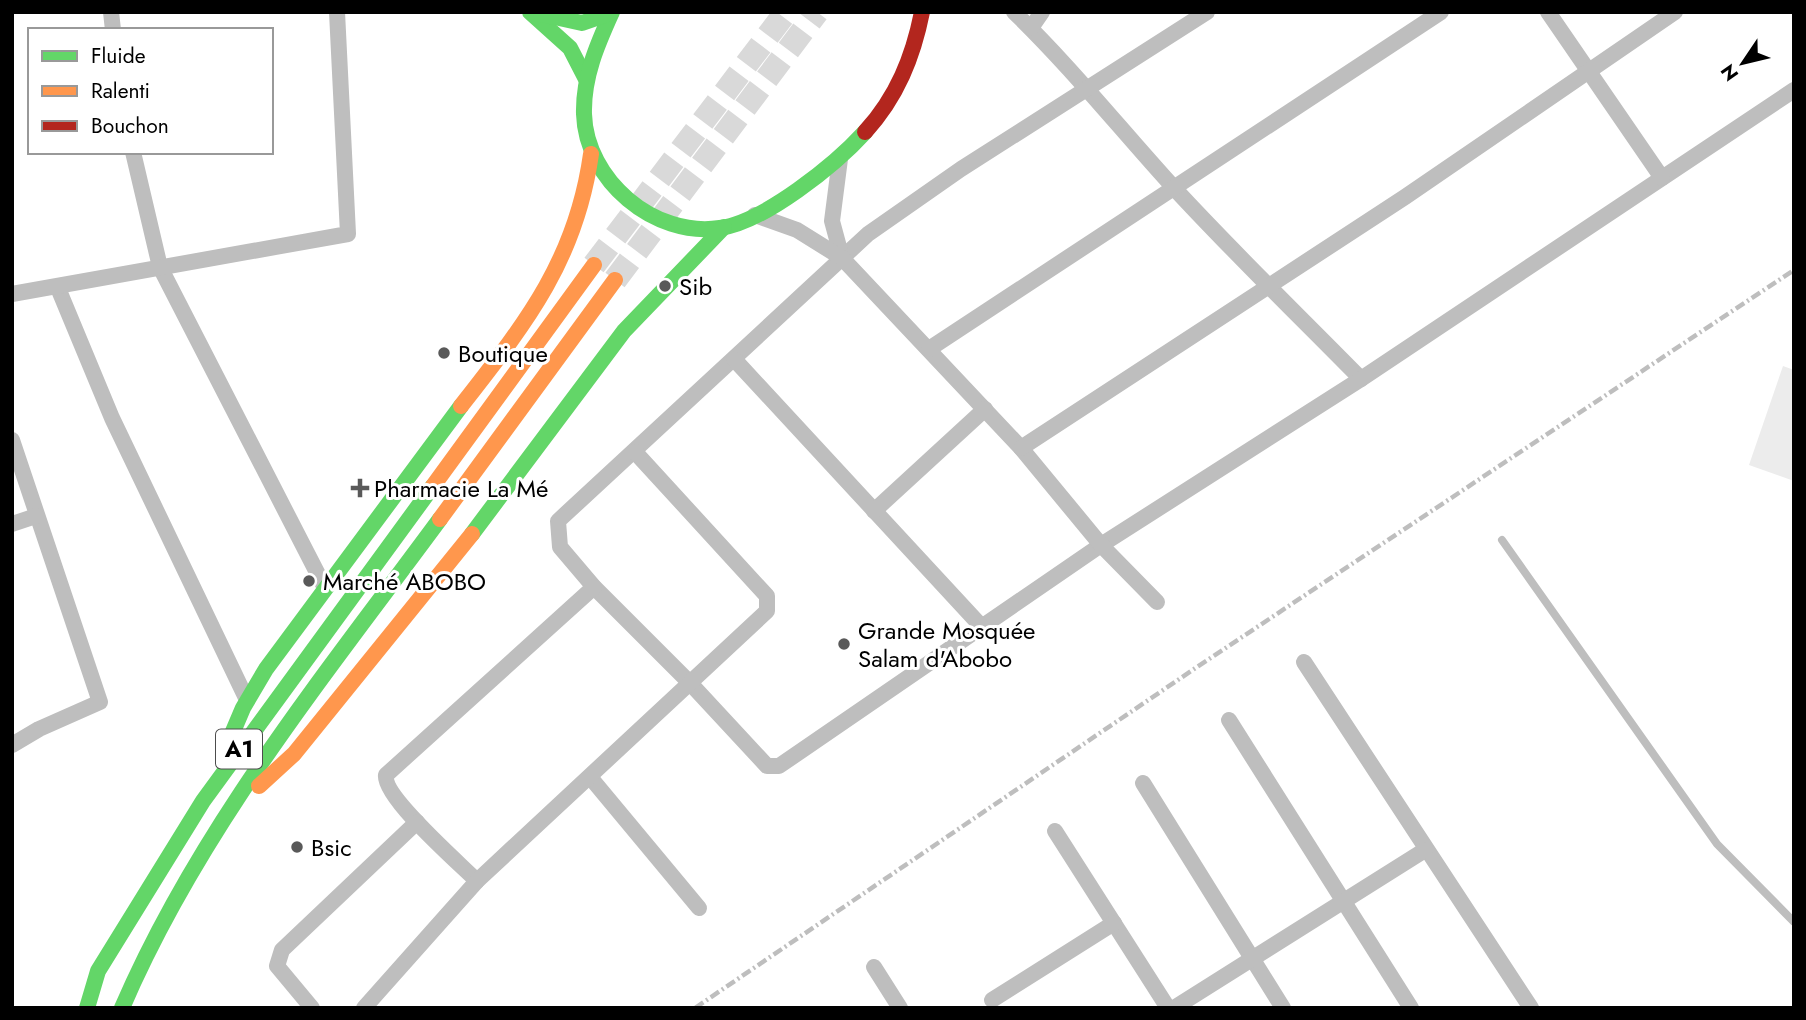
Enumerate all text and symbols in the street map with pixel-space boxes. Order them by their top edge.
legend [28,28,273,154]
north arrow [1708,28,1778,98]
text: Fluide [91,41,146,71]
text: N [1714,59,1745,86]
text: Ralenti [91,76,150,106]
text: Bouchon [91,111,169,141]
place label: Sib [679,269,712,304]
marker: Sib [657,278,673,294]
place label: Boutique [458,336,548,371]
marker: Boutique [436,345,452,361]
place label: Pharmacie La Mé [374,471,548,506]
marker: Pharmacie La Mé [352,480,368,496]
place label: Marché ABOBO [323,564,486,599]
marker: Marché ABOBO [301,573,317,589]
place label: Grande Mosquée Salam d'Abobo [858,613,1035,676]
marker: Grande Mosquée Salam d'Abobo [836,636,852,652]
road number: A1 [216,730,262,768]
place label: Bsic [311,830,352,865]
marker: Bsic [289,839,305,855]

